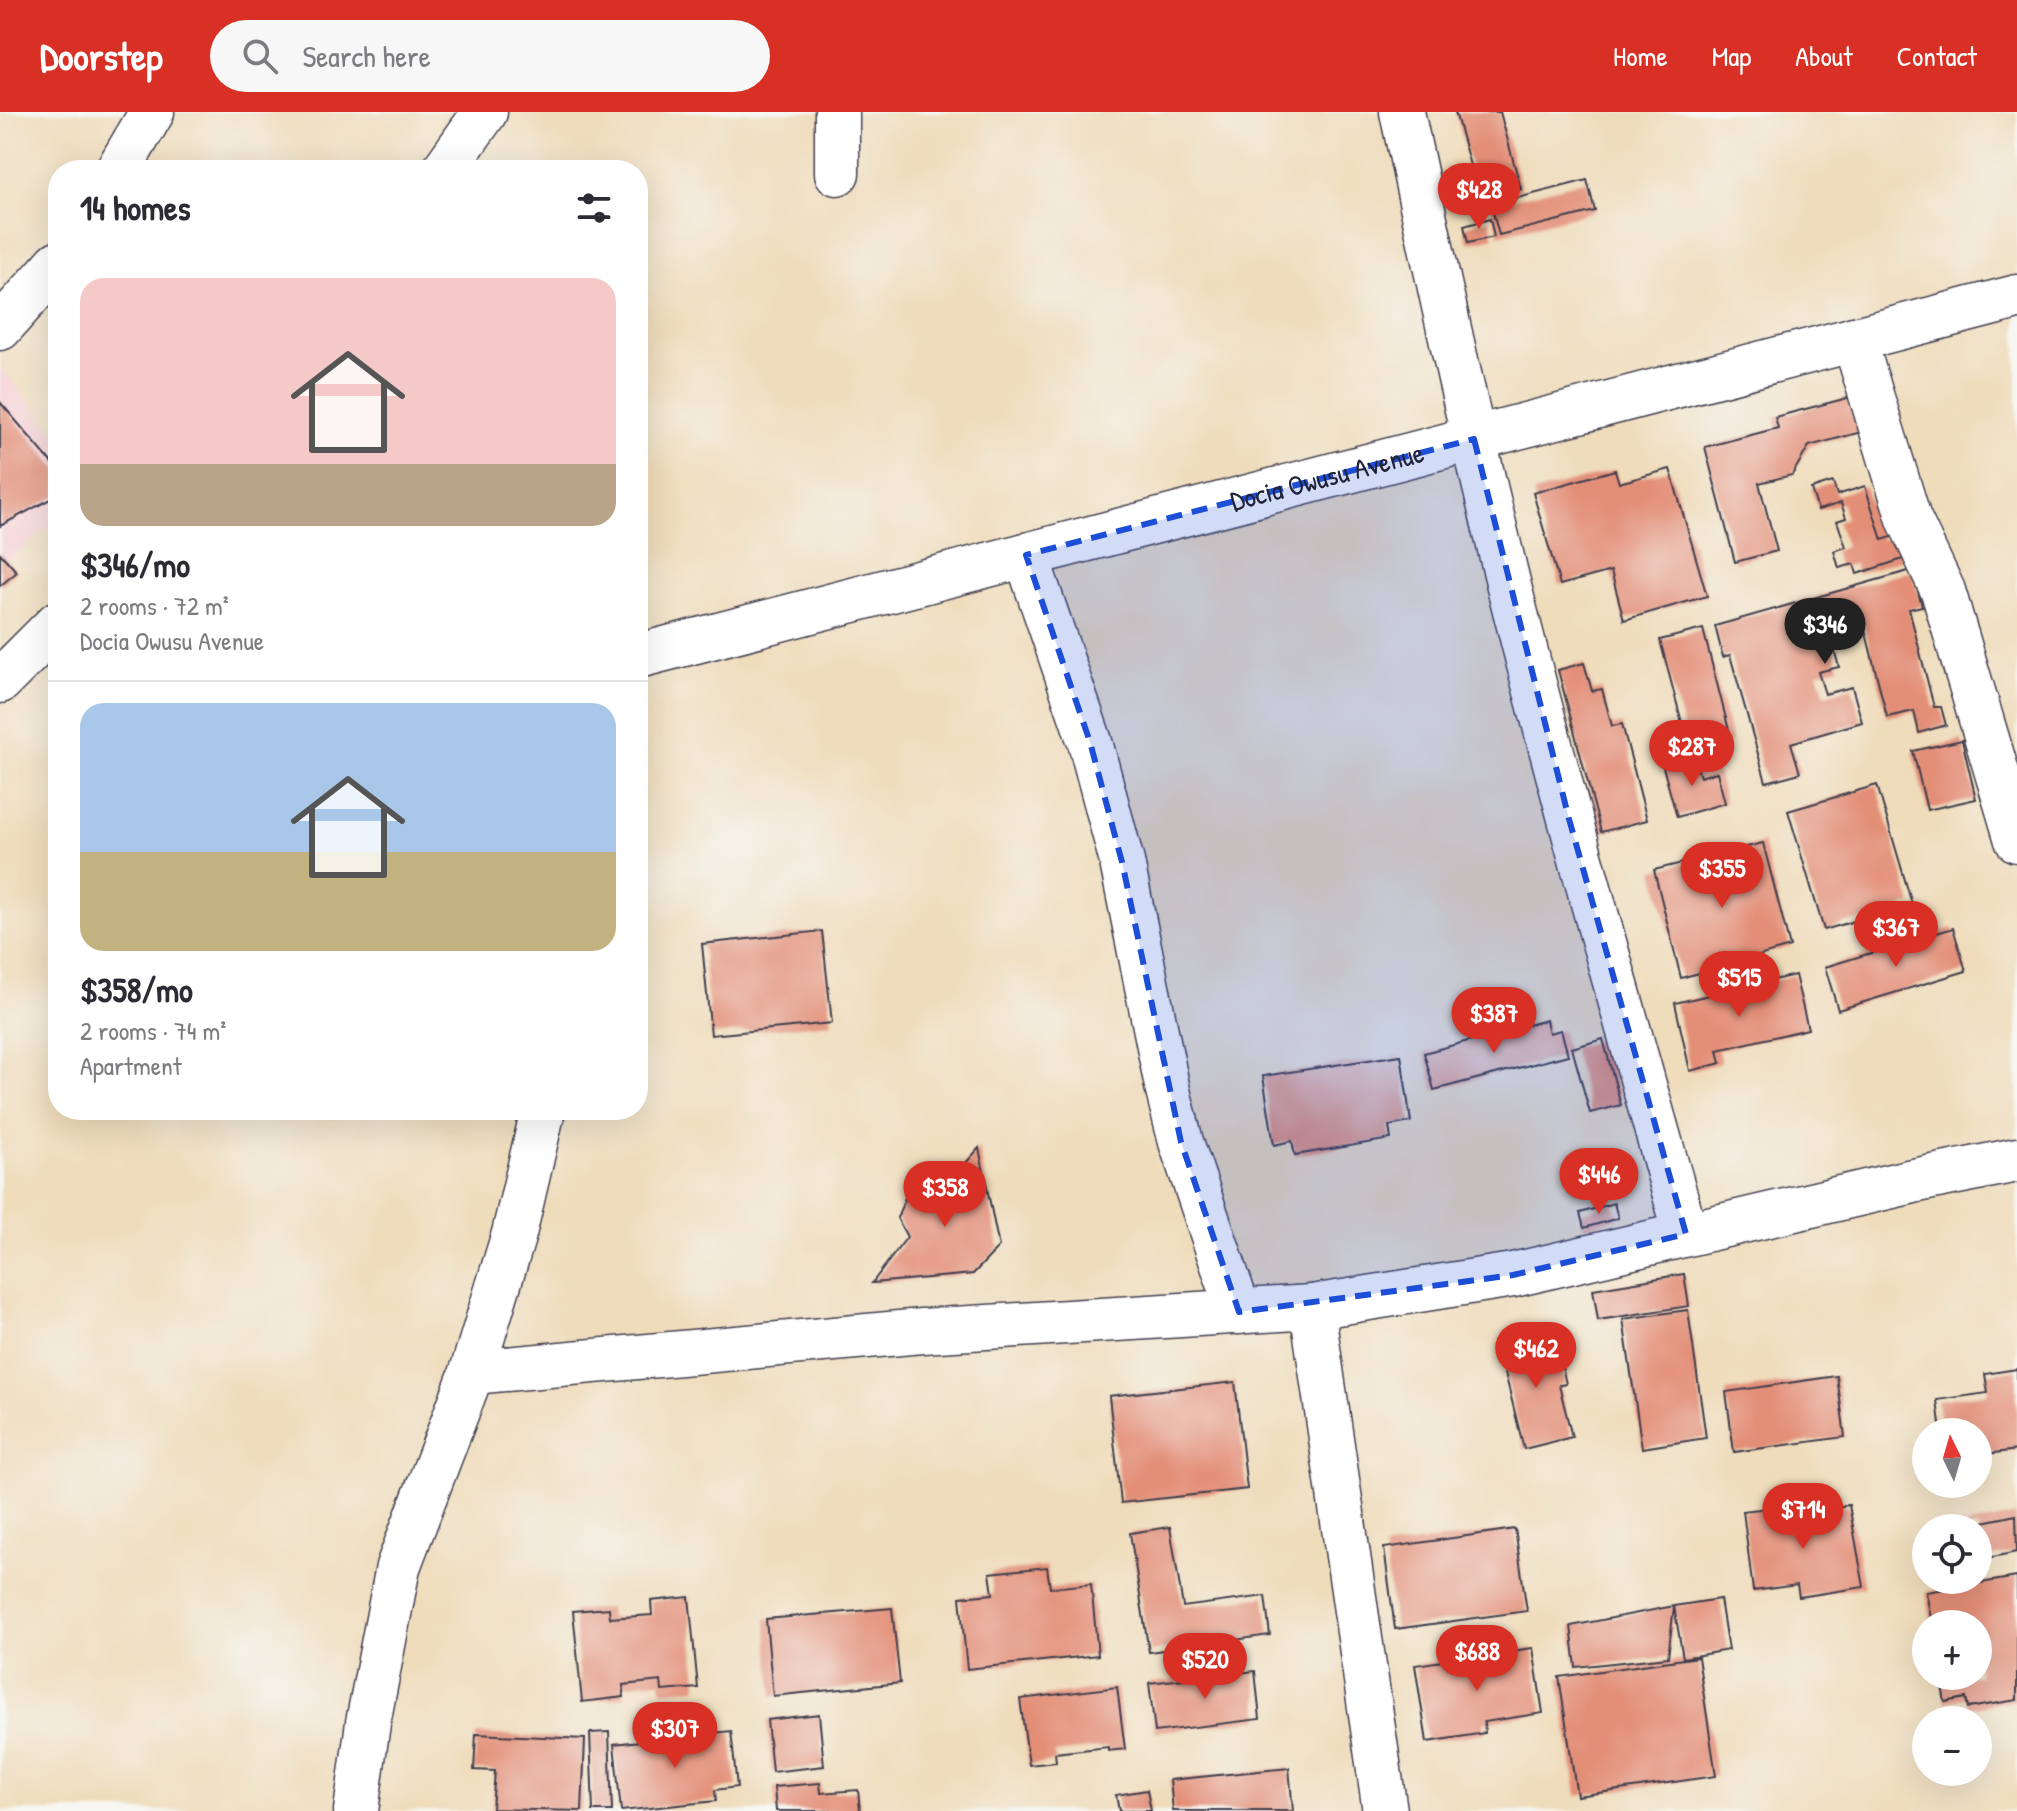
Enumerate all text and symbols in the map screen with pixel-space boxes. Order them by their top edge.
search box [210,20,770,92]
text: Doorstep [40,30,162,82]
icon: search [238,34,282,78]
text: Search here [302,36,431,76]
text: Home [1613,37,1668,75]
text: Map [1712,37,1751,75]
text: About [1795,37,1853,75]
text: Contact [1897,37,1977,75]
pin: $428 [1432,163,1526,231]
text: $428 [1456,171,1502,206]
text: 14 homes [80,185,191,231]
icon: filters [572,186,616,230]
icon: home [276,330,420,474]
street label: Docia Owusu Avenue [1226,433,1428,520]
text: $346/mo [80,542,190,588]
text: 2 rooms · 72 m² [80,588,229,623]
pin: $346 [1778,598,1872,666]
text: $346 [1803,606,1847,641]
text: Docia Owusu Avenue [80,623,264,658]
pin: $287 [1645,720,1739,788]
text: $287 [1667,728,1717,763]
icon: home [276,755,420,899]
pin: $355 [1675,842,1769,910]
text: $355 [1699,850,1745,885]
pin: $367 [1849,901,1943,969]
text: $367 [1872,909,1920,944]
pin: $515 [1692,951,1786,1019]
text: $515 [1717,959,1761,994]
text: $358/mo [80,967,193,1013]
pin: $387 [1447,987,1541,1055]
text: $387 [1470,995,1518,1030]
text: 2 rooms · 74 m² [80,1013,226,1048]
text: Apartment [80,1048,182,1083]
pin: $446 [1552,1148,1646,1216]
text: $446 [1577,1156,1621,1191]
pin: $358 [898,1161,992,1229]
text: $358 [921,1169,969,1204]
pin: $462 [1489,1322,1583,1390]
text: $462 [1513,1330,1559,1365]
north arrow [1912,1418,1992,1498]
map controls [1912,1418,1992,1786]
pin: $714 [1756,1483,1850,1551]
text: $714 [1780,1491,1826,1526]
button: locate [1912,1514,1992,1594]
button: + [1912,1610,1992,1690]
pin: $688 [1430,1625,1524,1693]
pin: $520 [1158,1633,1252,1701]
text: $688 [1454,1633,1500,1668]
text: $520 [1181,1641,1229,1676]
pin: $307 [628,1702,722,1770]
button: − [1912,1706,1992,1786]
text: $307 [650,1710,700,1745]

